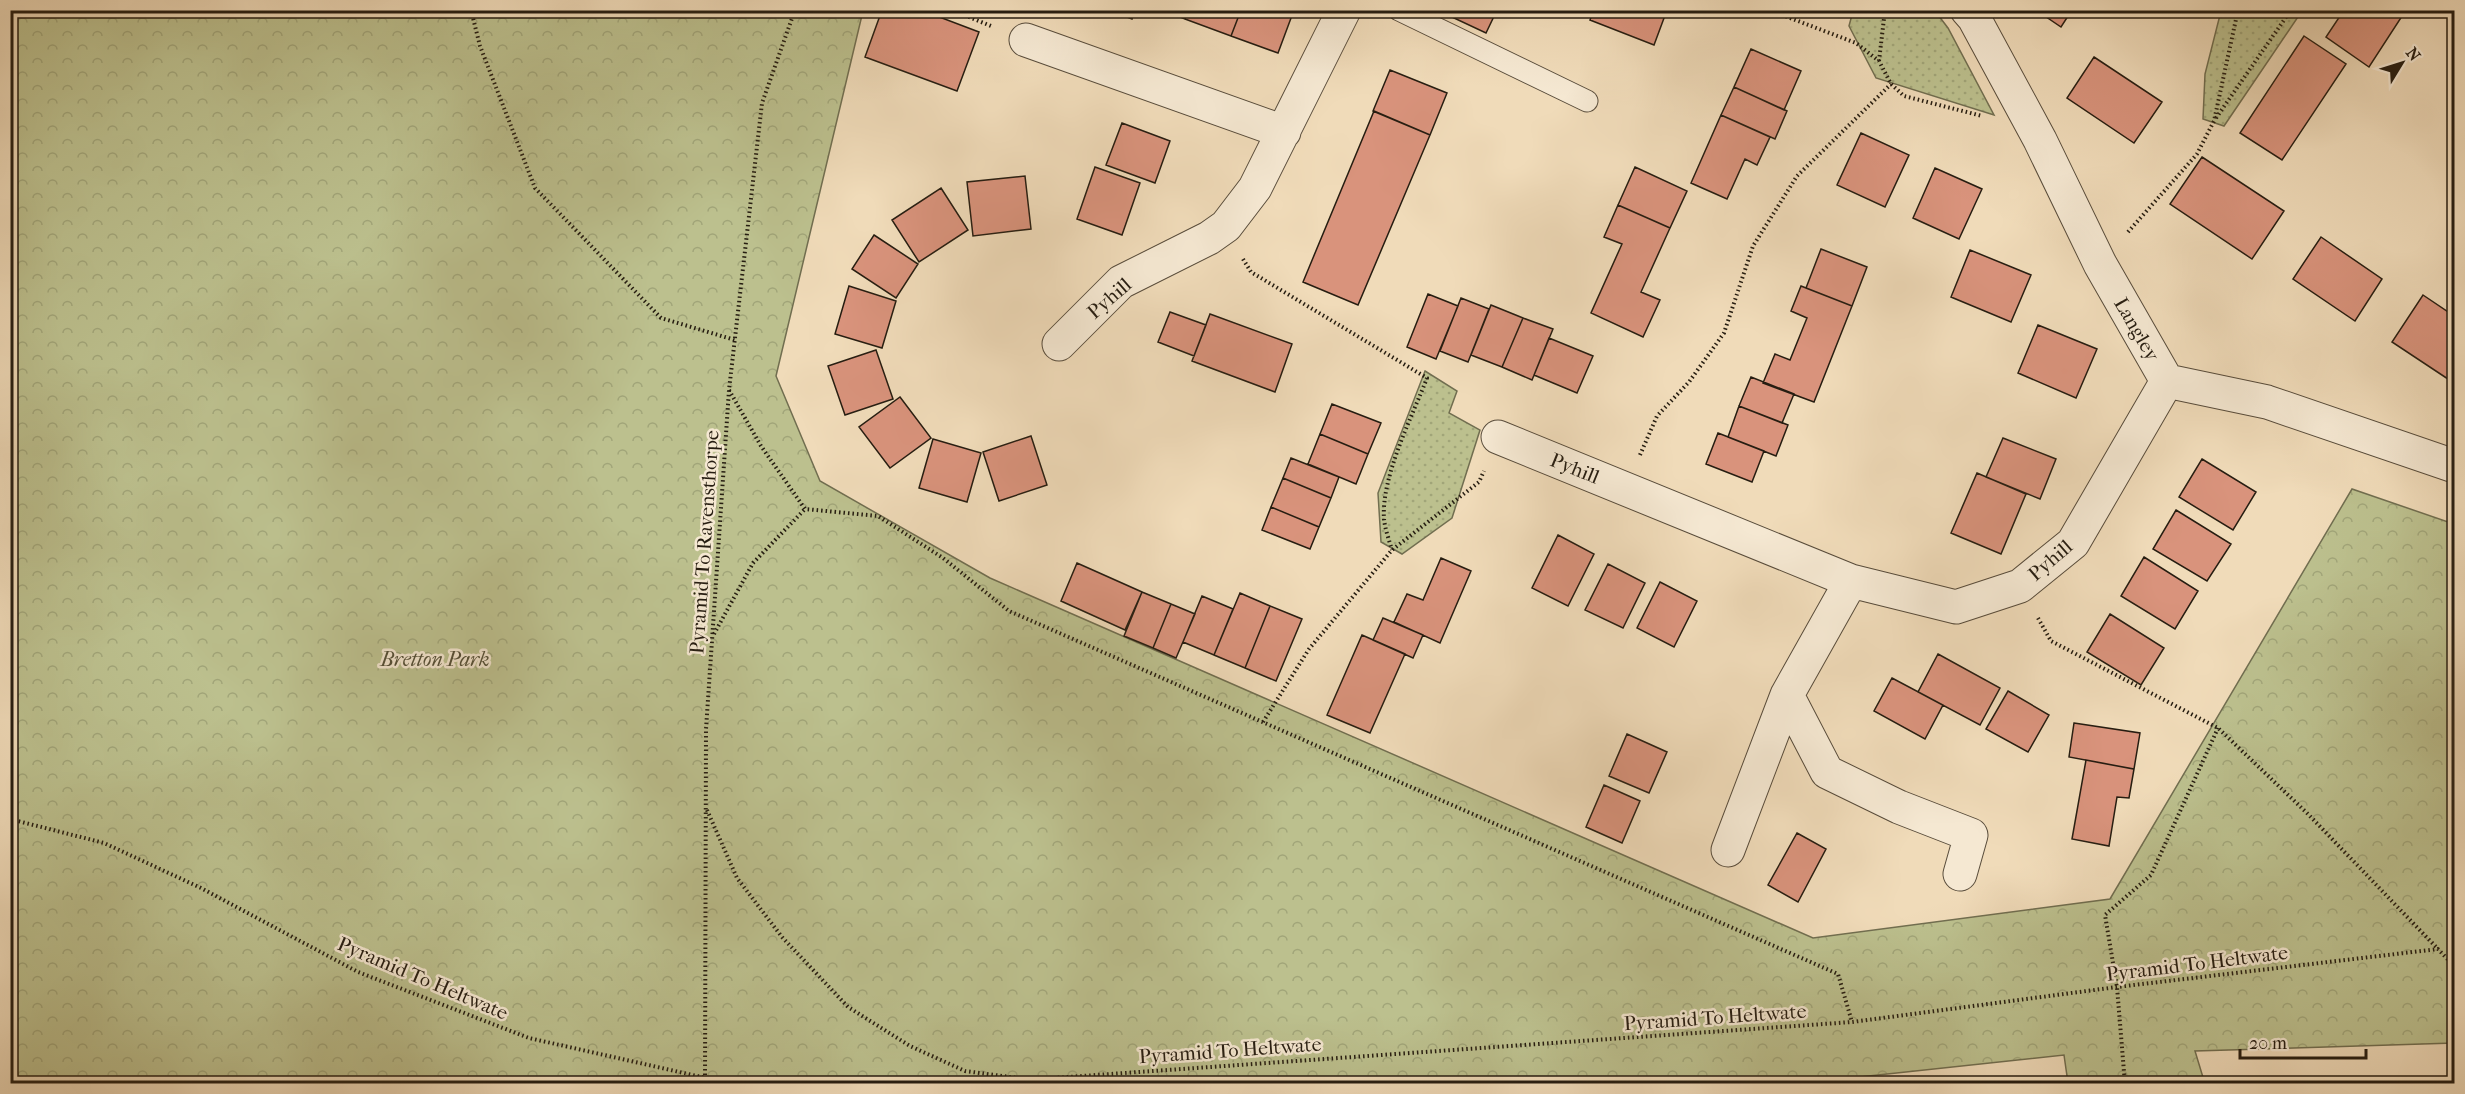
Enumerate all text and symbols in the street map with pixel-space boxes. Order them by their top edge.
north arrow [2372,33,2432,93]
text: N [2402,43,2425,65]
street label: Pyhill [1083,273,1136,324]
street label: Langley [2109,293,2165,366]
street label: Pyramid To Ravensthorpe [685,429,724,655]
street label: Pyhill [1547,448,1603,489]
street label: Pyhill [2024,535,2077,586]
park label: Bretton Park [379,648,490,671]
street label: Pyramid To Heltwate [334,932,512,1025]
street label: Pyramid To Heltwate [2105,941,2289,986]
street label: Pyramid To Heltwate [1623,1000,1807,1035]
scale bar [2240,1022,2366,1060]
street label: Pyramid To Heltwate [1138,1033,1322,1068]
text: 20 m [2249,1033,2287,1054]

